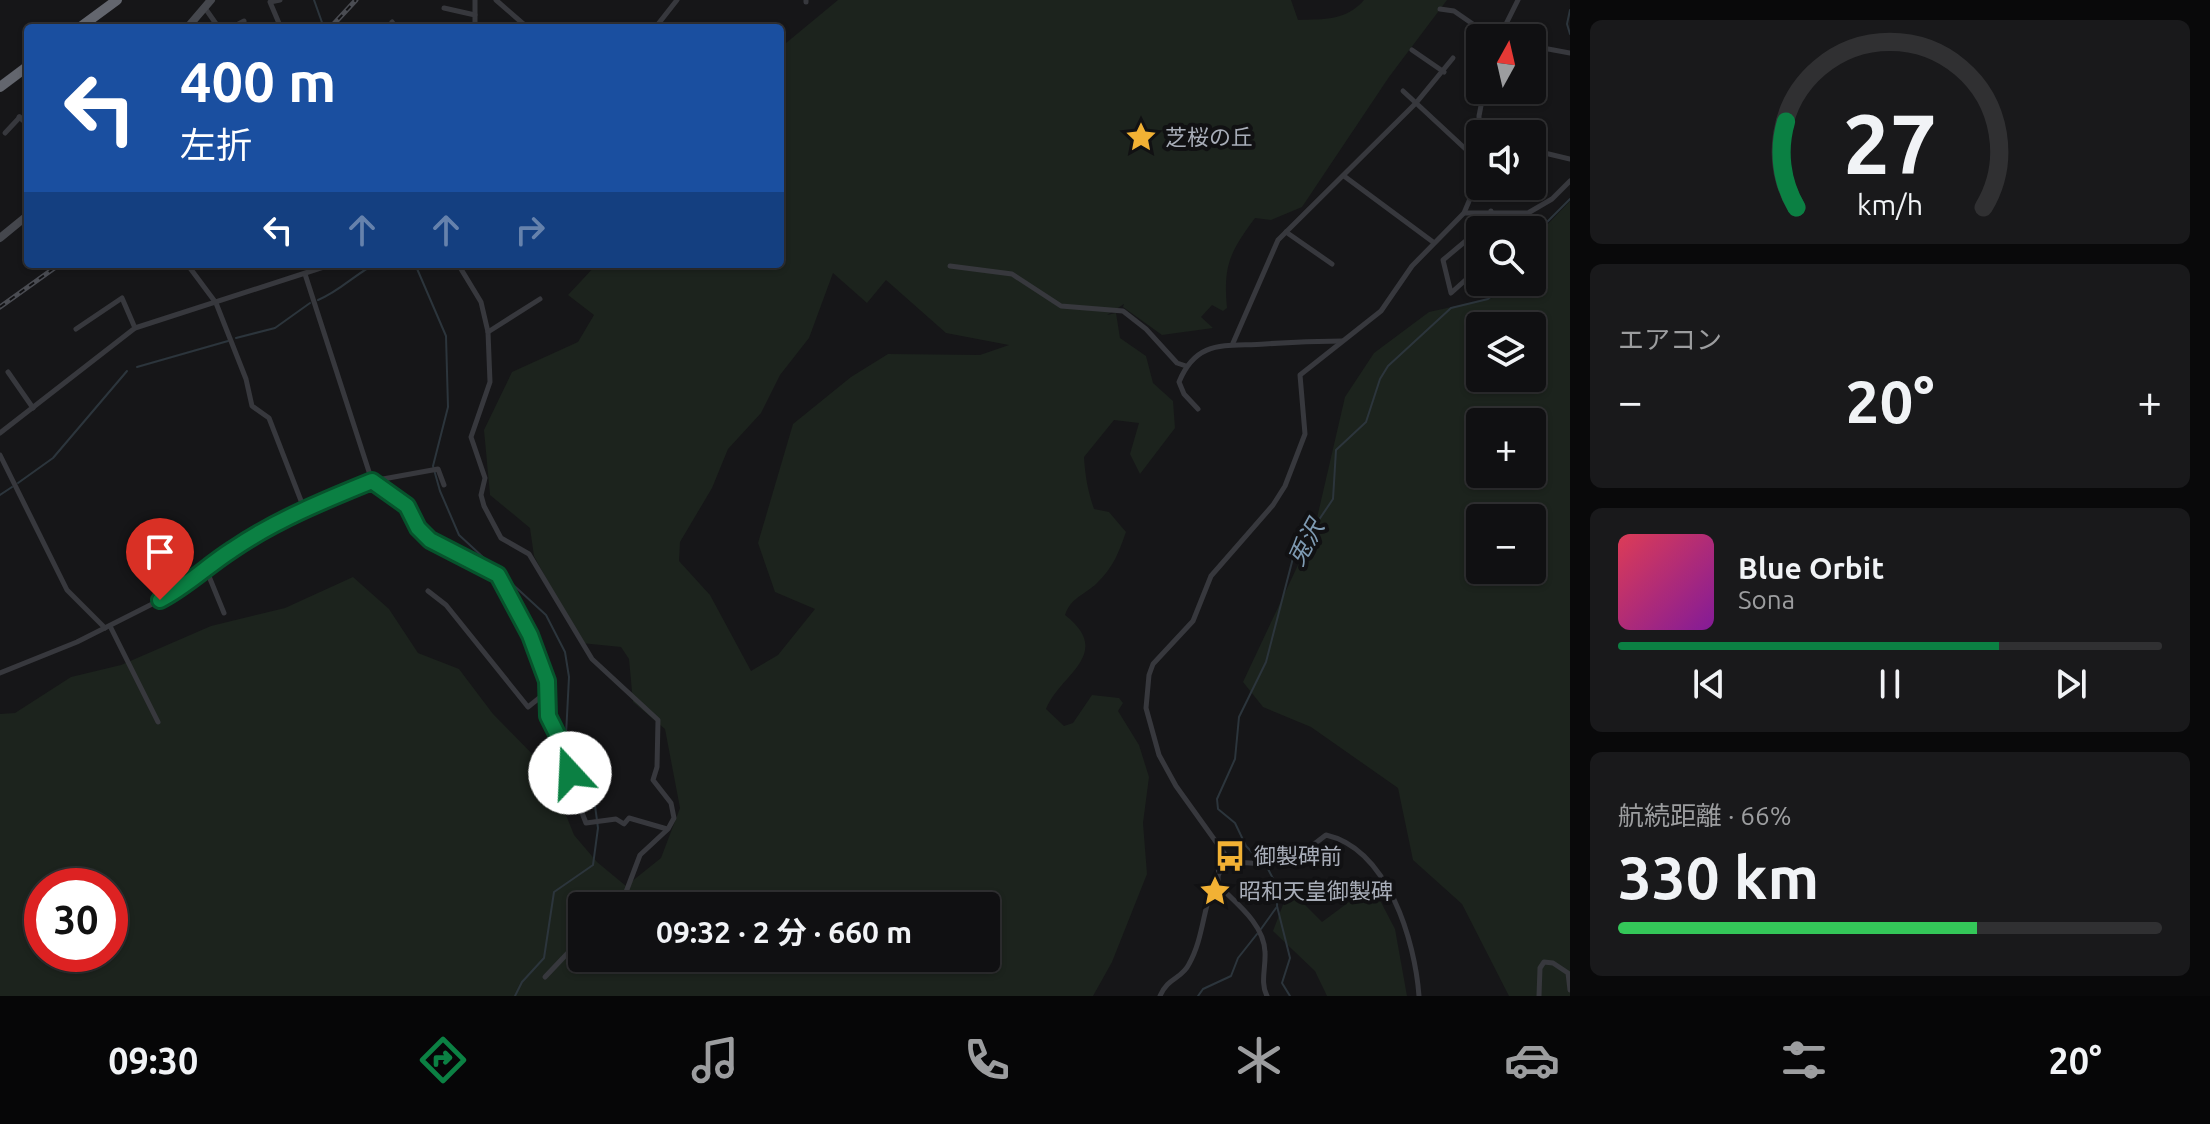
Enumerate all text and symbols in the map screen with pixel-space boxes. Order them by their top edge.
north arrow [1466,24,1546,104]
map controls [1466,24,1546,584]
text: 400 m [180,50,336,113]
icon: left [48,56,152,160]
text: 27 [1843,96,1937,190]
place icon: 芝桜の丘 [1124,120,1158,154]
button: sound [1466,120,1546,200]
text: 左折 [180,124,252,165]
place label: 芝桜の丘 [1165,124,1253,149]
text: km/h [1857,188,1923,220]
icon: left [256,208,300,252]
icon: ahead [340,208,384,252]
icon: ahead [424,208,468,252]
icon: right [508,208,552,252]
button: search [1466,216,1546,296]
button: layers [1466,312,1546,392]
text: エアコン [1618,325,1722,354]
text: 20° [1846,367,1934,434]
text: − [1618,376,1643,425]
text: + [2137,376,2162,425]
button: + [1466,408,1546,488]
button: − [1466,504,1546,584]
water label: 兎沢 [1282,513,1330,570]
pin [126,518,194,600]
icon: arrive [138,530,182,574]
text: Blue Orbit [1738,551,1884,585]
text: Sona [1738,585,1795,614]
icon: previous [1687,662,1731,706]
icon: pause [1868,662,1912,706]
icon: next [2049,662,2093,706]
position arrow [528,731,612,815]
text: 航続距離 · 66% [1618,801,1792,830]
bus stop icon: 御製碑前 [1213,839,1247,873]
place label: 御製碑前 [1254,843,1342,868]
text: 330 km [1618,843,1819,910]
speed limit sign: 30 [24,868,128,972]
place icon: 昭和天皇御製碑 [1198,874,1232,908]
place label: 昭和天皇御製碑 [1239,878,1393,903]
text: 09:32 · 2 分 · 660 m [656,915,912,949]
icon: directions [415,1032,471,1088]
icon: music [687,1032,743,1088]
icon: phone [959,1032,1015,1088]
icon: climate [1231,1032,1287,1088]
icon: car [1504,1032,1560,1088]
icon: filters [1776,1032,1832,1088]
text: 09:30 [108,1040,198,1081]
text: 20° [2048,1040,2102,1081]

